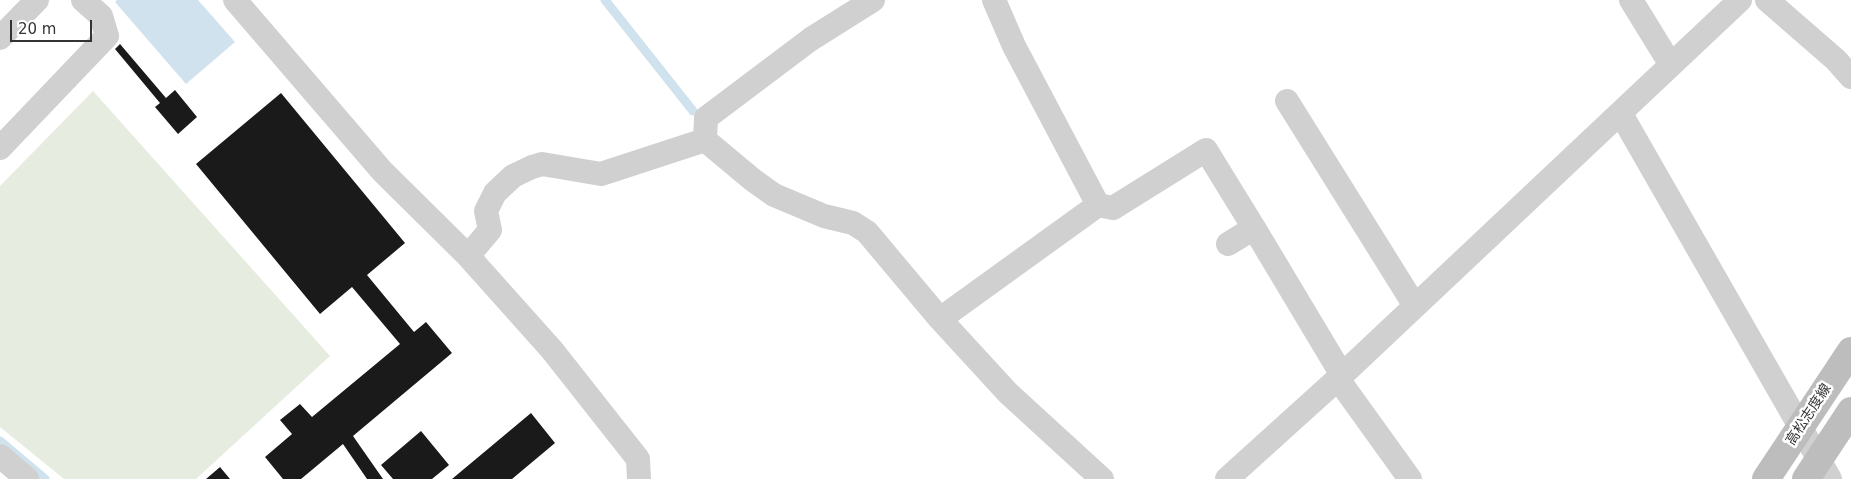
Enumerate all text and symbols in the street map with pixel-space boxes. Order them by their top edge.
scale bar [12,10,95,42]
text: 20 m [18,20,56,38]
street label: 高松志度線 [1783,381,1835,449]

